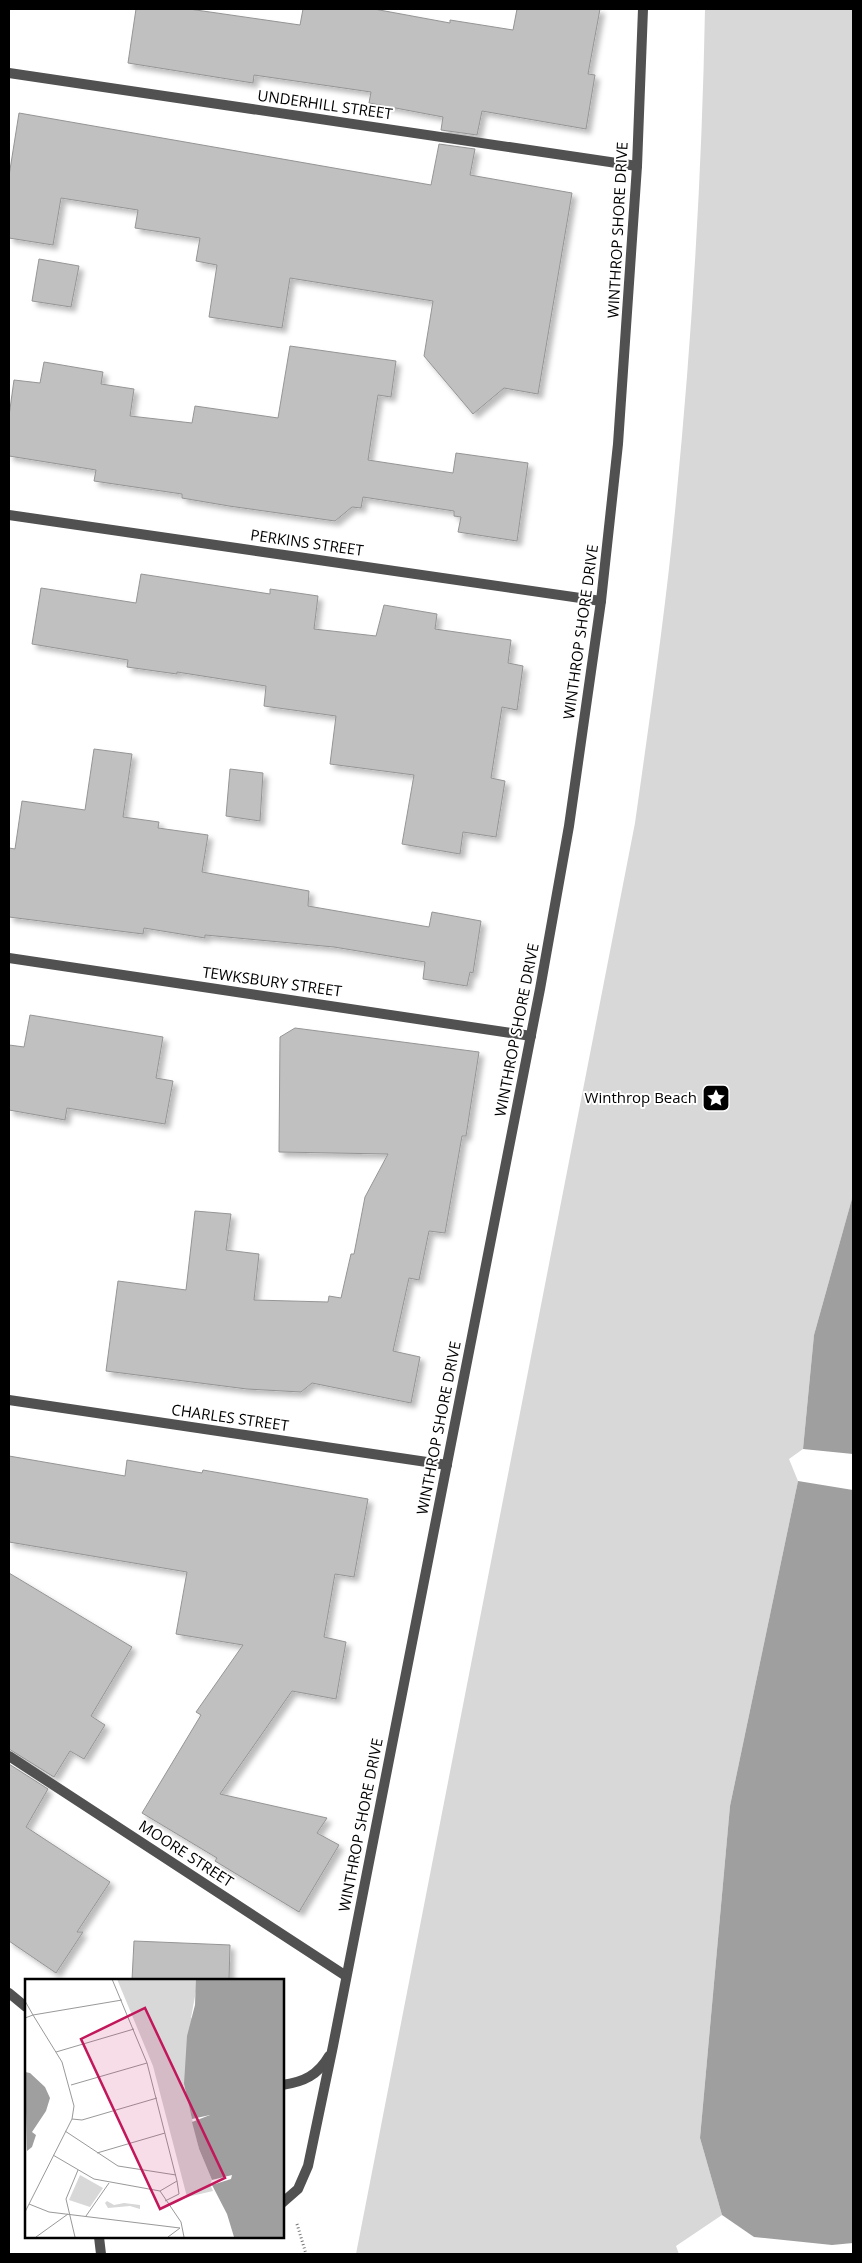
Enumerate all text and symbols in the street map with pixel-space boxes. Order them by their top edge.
street label: UNDERHILL STREET [256,85,395,123]
street label: WINTHROP SHORE DRIVE [602,141,632,319]
street label: PERKINS STREET [249,524,366,560]
street label: WINTHROP SHORE DRIVE [558,543,602,721]
street label: WINTHROP SHORE DRIVE [489,941,543,1118]
street label: TEWKSBURY STREET [201,961,344,1001]
place icon: Winthrop Beach [701,1083,731,1113]
place label: Winthrop Beach [585,1087,697,1107]
street label: WINTHROP SHORE DRIVE [411,1339,465,1516]
street label: CHARLES STREET [170,1399,291,1435]
street label: WINTHROP SHORE DRIVE [333,1736,387,1913]
street label: MOORE STREET [135,1815,238,1892]
inset map [25,1979,284,2238]

